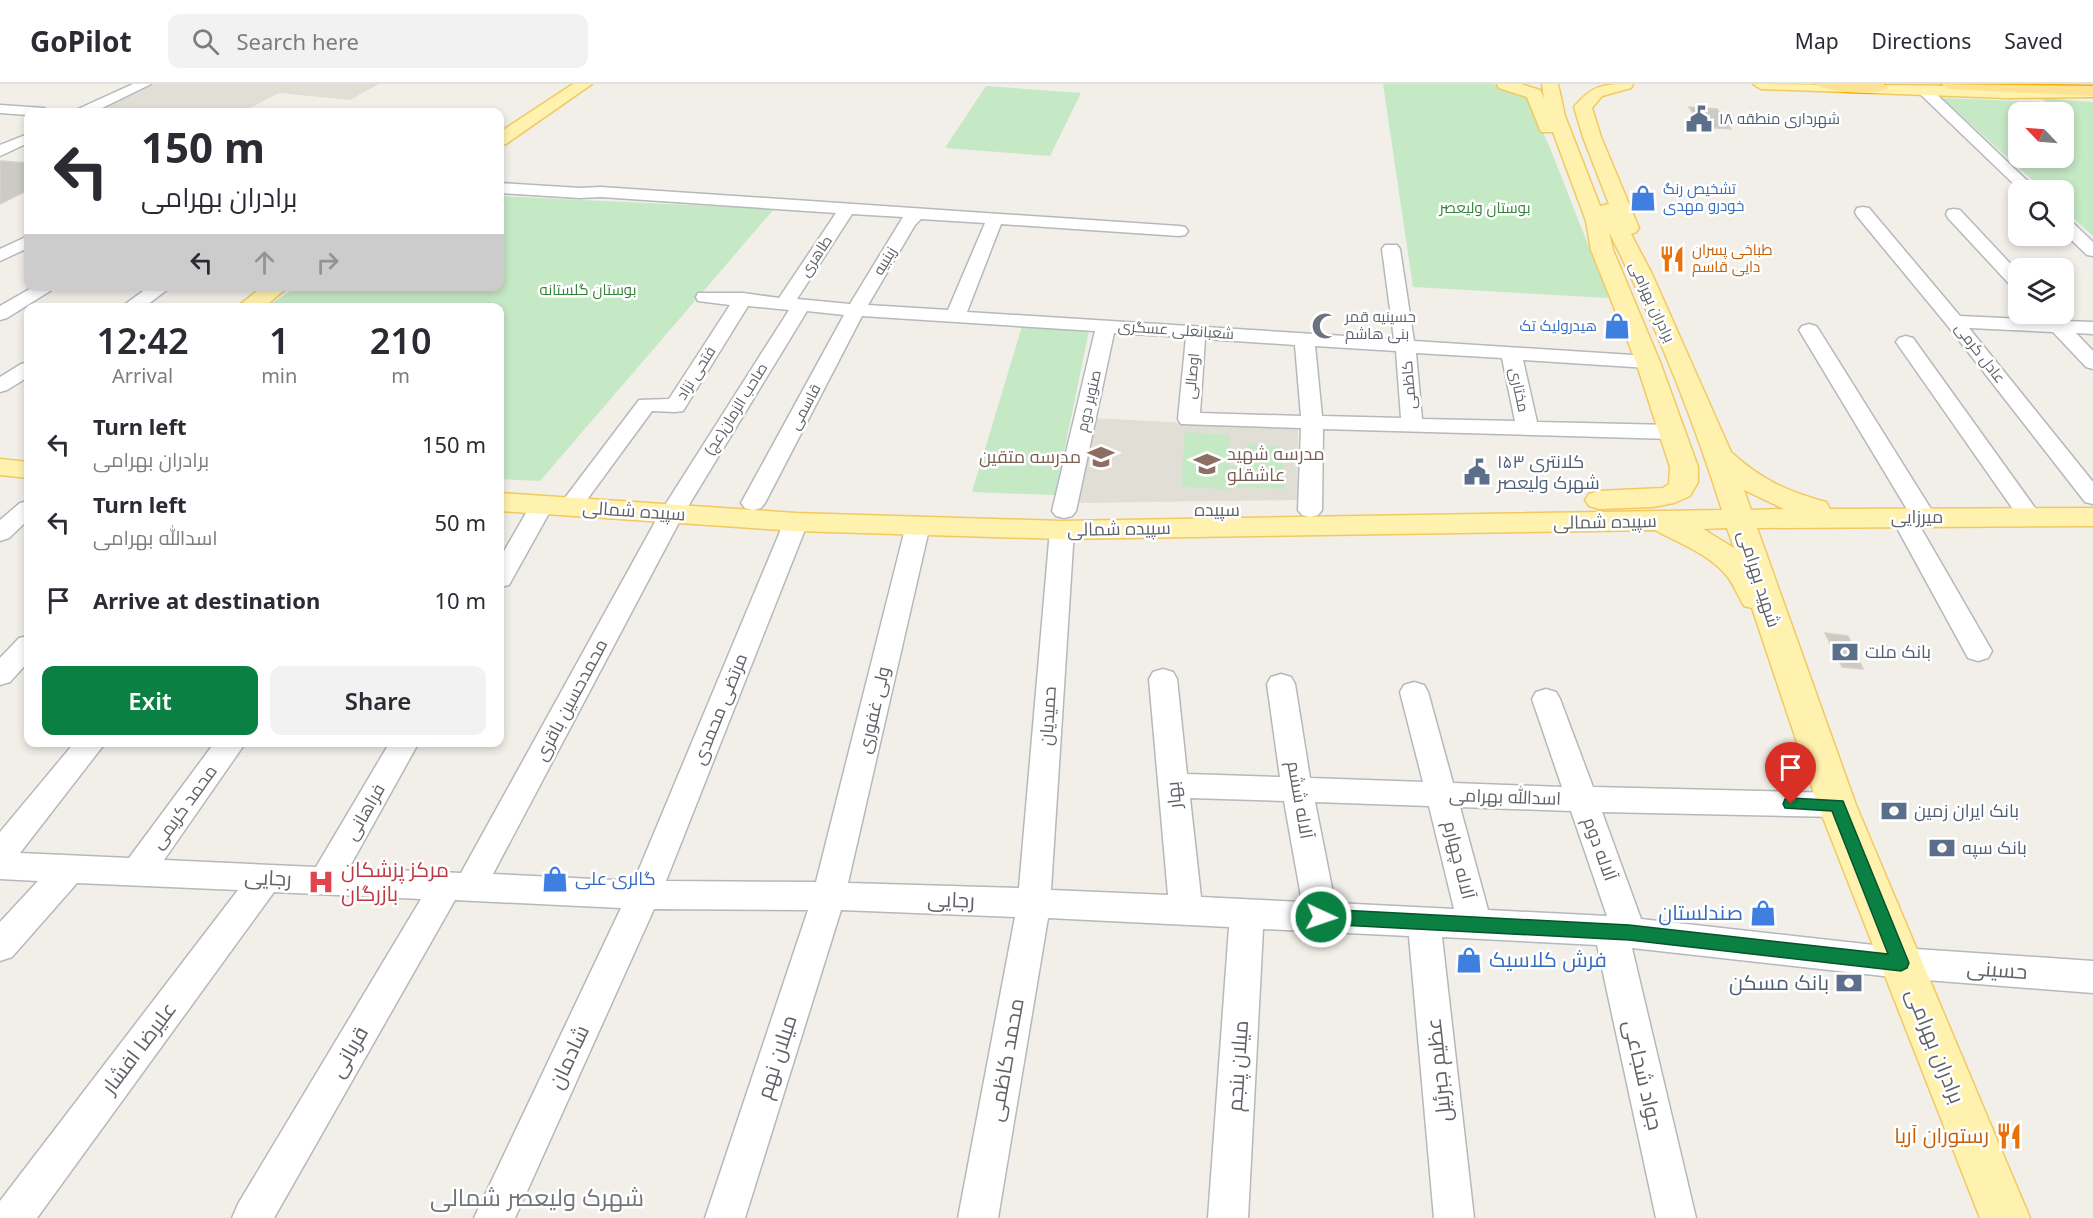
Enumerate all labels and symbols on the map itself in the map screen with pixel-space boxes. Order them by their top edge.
north arrow [2008,102,2074,168]
public building icon: شهرداری منطقه ۱۸ [1684,104,1714,134]
place label: شهرداری منطقه ۱۸ [1719,108,1840,129]
place label: تشخیص رنگ خودرو مهدی [1663,178,1744,216]
shop icon: تشخیص رنگ خودرو مهدی [1628,183,1658,213]
park label: بوستان ولیعصر [1439,197,1530,218]
street label: طاهری [794,231,837,280]
place label: طباخی پسران دایی قاسم [1692,239,1773,277]
street label: زینبیه [868,243,900,278]
restaurant icon: طباخی پسران دایی قاسم [1657,244,1687,274]
street label: برادران بهرامی [1625,258,1680,346]
park label: بوستان گلستانه [540,279,636,300]
place label: حسینیه قمر بنی هاشم [1344,306,1416,344]
mosque icon: حسینیه قمر بنی هاشم [1310,311,1340,341]
shop icon: هیدرولیک تک [1602,311,1632,341]
street label: شعبانعلی عسگری [1117,315,1235,344]
place label: هیدرولیک تک [1520,315,1597,335]
street label: عادل کرمی [1950,318,2011,387]
street label: فتحی نزاد [671,342,720,404]
street label: اوصالی [1179,352,1204,400]
street label: صاحب الزمان(عج) [699,359,773,459]
street label: کاظمی [1396,360,1421,410]
street label: مختاری [1505,366,1534,414]
street label: صنوبر دوم [1071,368,1106,434]
street label: قاسمی [784,380,825,433]
place label: مدرسه شهید عاشقلو [1227,441,1325,486]
school or university icon: مدرسه متقین [1086,442,1116,472]
place label: مدرسه متقین [979,444,1081,468]
school or university icon: مدرسه شهید عاشقلو [1192,449,1222,479]
place label: کلانتری ۱۵۳ شهرک ولیعصر [1496,449,1600,494]
public building icon: کلانتری ۱۵۳ شهرک ولیعصر [1462,457,1492,487]
street label: سپیده شمالی [582,494,687,526]
street label: سپیده [1194,497,1240,521]
street label: میرزایی [1891,504,1943,528]
street label: سپیده شمالی [1553,508,1657,534]
street label: سپیده شمالی [1067,515,1171,541]
street label: شهید بهرامی [1733,527,1787,630]
street label: محمدحسین باقری [528,634,612,765]
bank icon: بانک ملت [1830,637,1860,667]
place label: بانک ملت [1865,639,1931,663]
street label: مرتضی محمدی [686,649,752,768]
street label: ولی غفوری [851,664,895,756]
street label: حمیدیان [1033,686,1061,746]
pin [1765,742,1816,804]
street label: آلاله ششم [1281,759,1320,841]
street label: محمد کریمی [145,760,222,853]
street label: فراهانی [338,779,390,844]
street label: بهار [1160,781,1186,811]
street label: اسدالله بهرامی [1449,782,1562,810]
bank icon: بانک ایران زمین [1879,796,1909,826]
place label: بانک ایران زمین [1914,798,2019,822]
street label: آلاله دوم [1577,813,1624,884]
street label: آلاله چهارم [1438,818,1481,902]
bank icon: بانک سپه [1927,833,1957,863]
place label: بانک سپه [1962,835,2027,859]
place label: مرکز پزشکان بازرگان [341,855,449,907]
street label: رجایی [244,862,293,892]
shop icon: گالری علی [540,864,570,894]
place label: گالری علی [575,866,656,890]
hospital icon: مرکز پزشکان بازرگان [306,867,336,897]
street label: رجایی [927,884,975,914]
position arrow [1289,885,1353,949]
place label: صندلستان [1658,898,1743,926]
shop icon: صندلستان [1748,898,1778,928]
shop icon: فرش کلاسیک [1454,945,1484,975]
place label: فرش کلاسیک [1489,945,1607,973]
street label: حسینی [1966,953,2028,985]
place label: بانک مسکن [1729,968,1829,996]
bank icon: بانک مسکن [1834,968,1864,998]
street label: برادران بهرامی [1900,984,1972,1107]
street label: علیرضا افشار [94,996,182,1100]
street label: محمد کاظمی [980,996,1030,1124]
street label: میلان نهم [749,1011,804,1102]
street label: عظیم جبرئیل [1419,1017,1458,1123]
street label: جواد شجاعی [1618,1017,1670,1133]
street label: میلان پنجم [1220,1019,1255,1113]
street label: شادمان [541,1020,595,1093]
street label: قربانی [322,1021,374,1082]
place label: رستوران آریا [1894,1121,1989,1149]
restaurant icon: رستوران آریا [1994,1121,2024,1151]
district label: شهرک ولیعصر شمالی [430,1180,644,1213]

